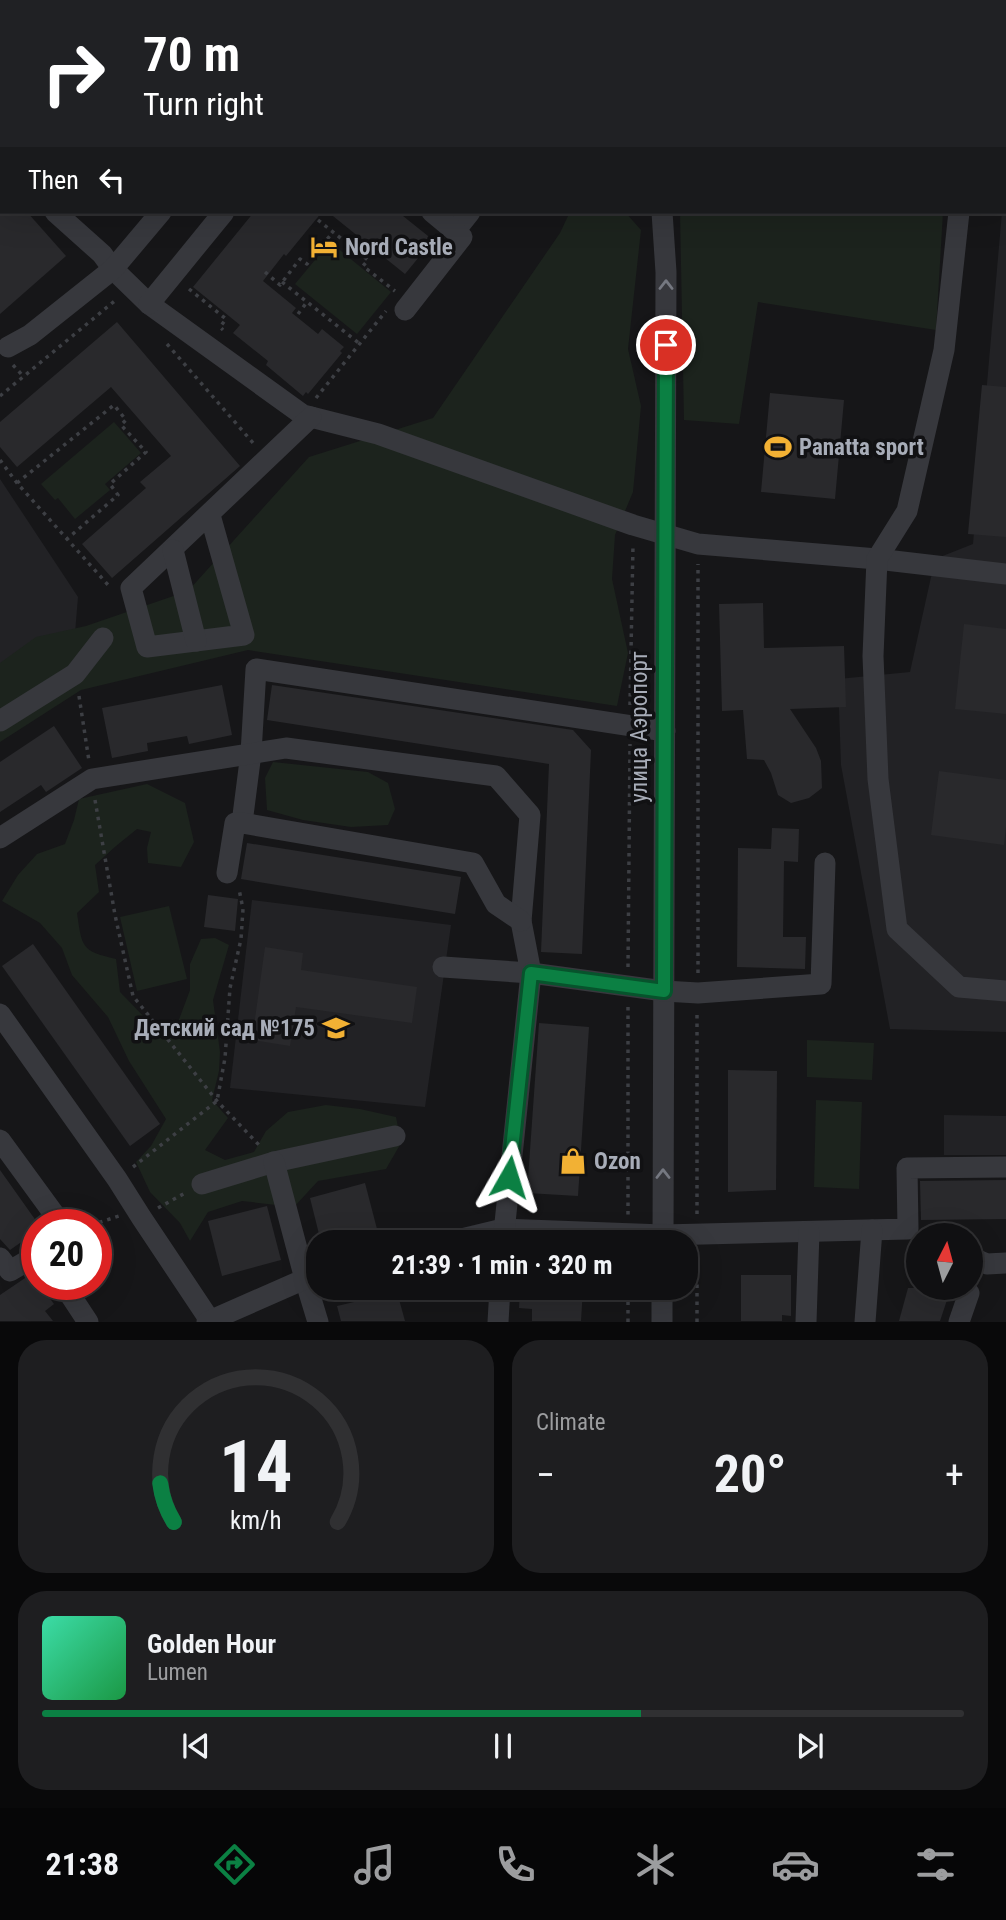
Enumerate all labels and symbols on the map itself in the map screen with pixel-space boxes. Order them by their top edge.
hotel icon: Nord Castle [309,232,339,262]
place label: Nord Castle [345,234,453,261]
one-way arrow [658,280,674,290]
pin [636,315,696,375]
sports icon: Panatta sport [763,432,793,462]
place label: Panatta sport [799,434,924,461]
street label: улица Аэропорт [626,651,653,803]
school or university icon: Детский сад №175 [321,1013,351,1043]
place label: Детский сад №175 [134,1015,315,1042]
position arrow [472,1140,546,1214]
shop icon: Ozon [558,1146,588,1176]
place label: Ozon [594,1148,641,1175]
one-way arrow [655,1169,671,1179]
speed limit sign: 20 [21,1209,112,1300]
north arrow [906,1223,984,1300]

